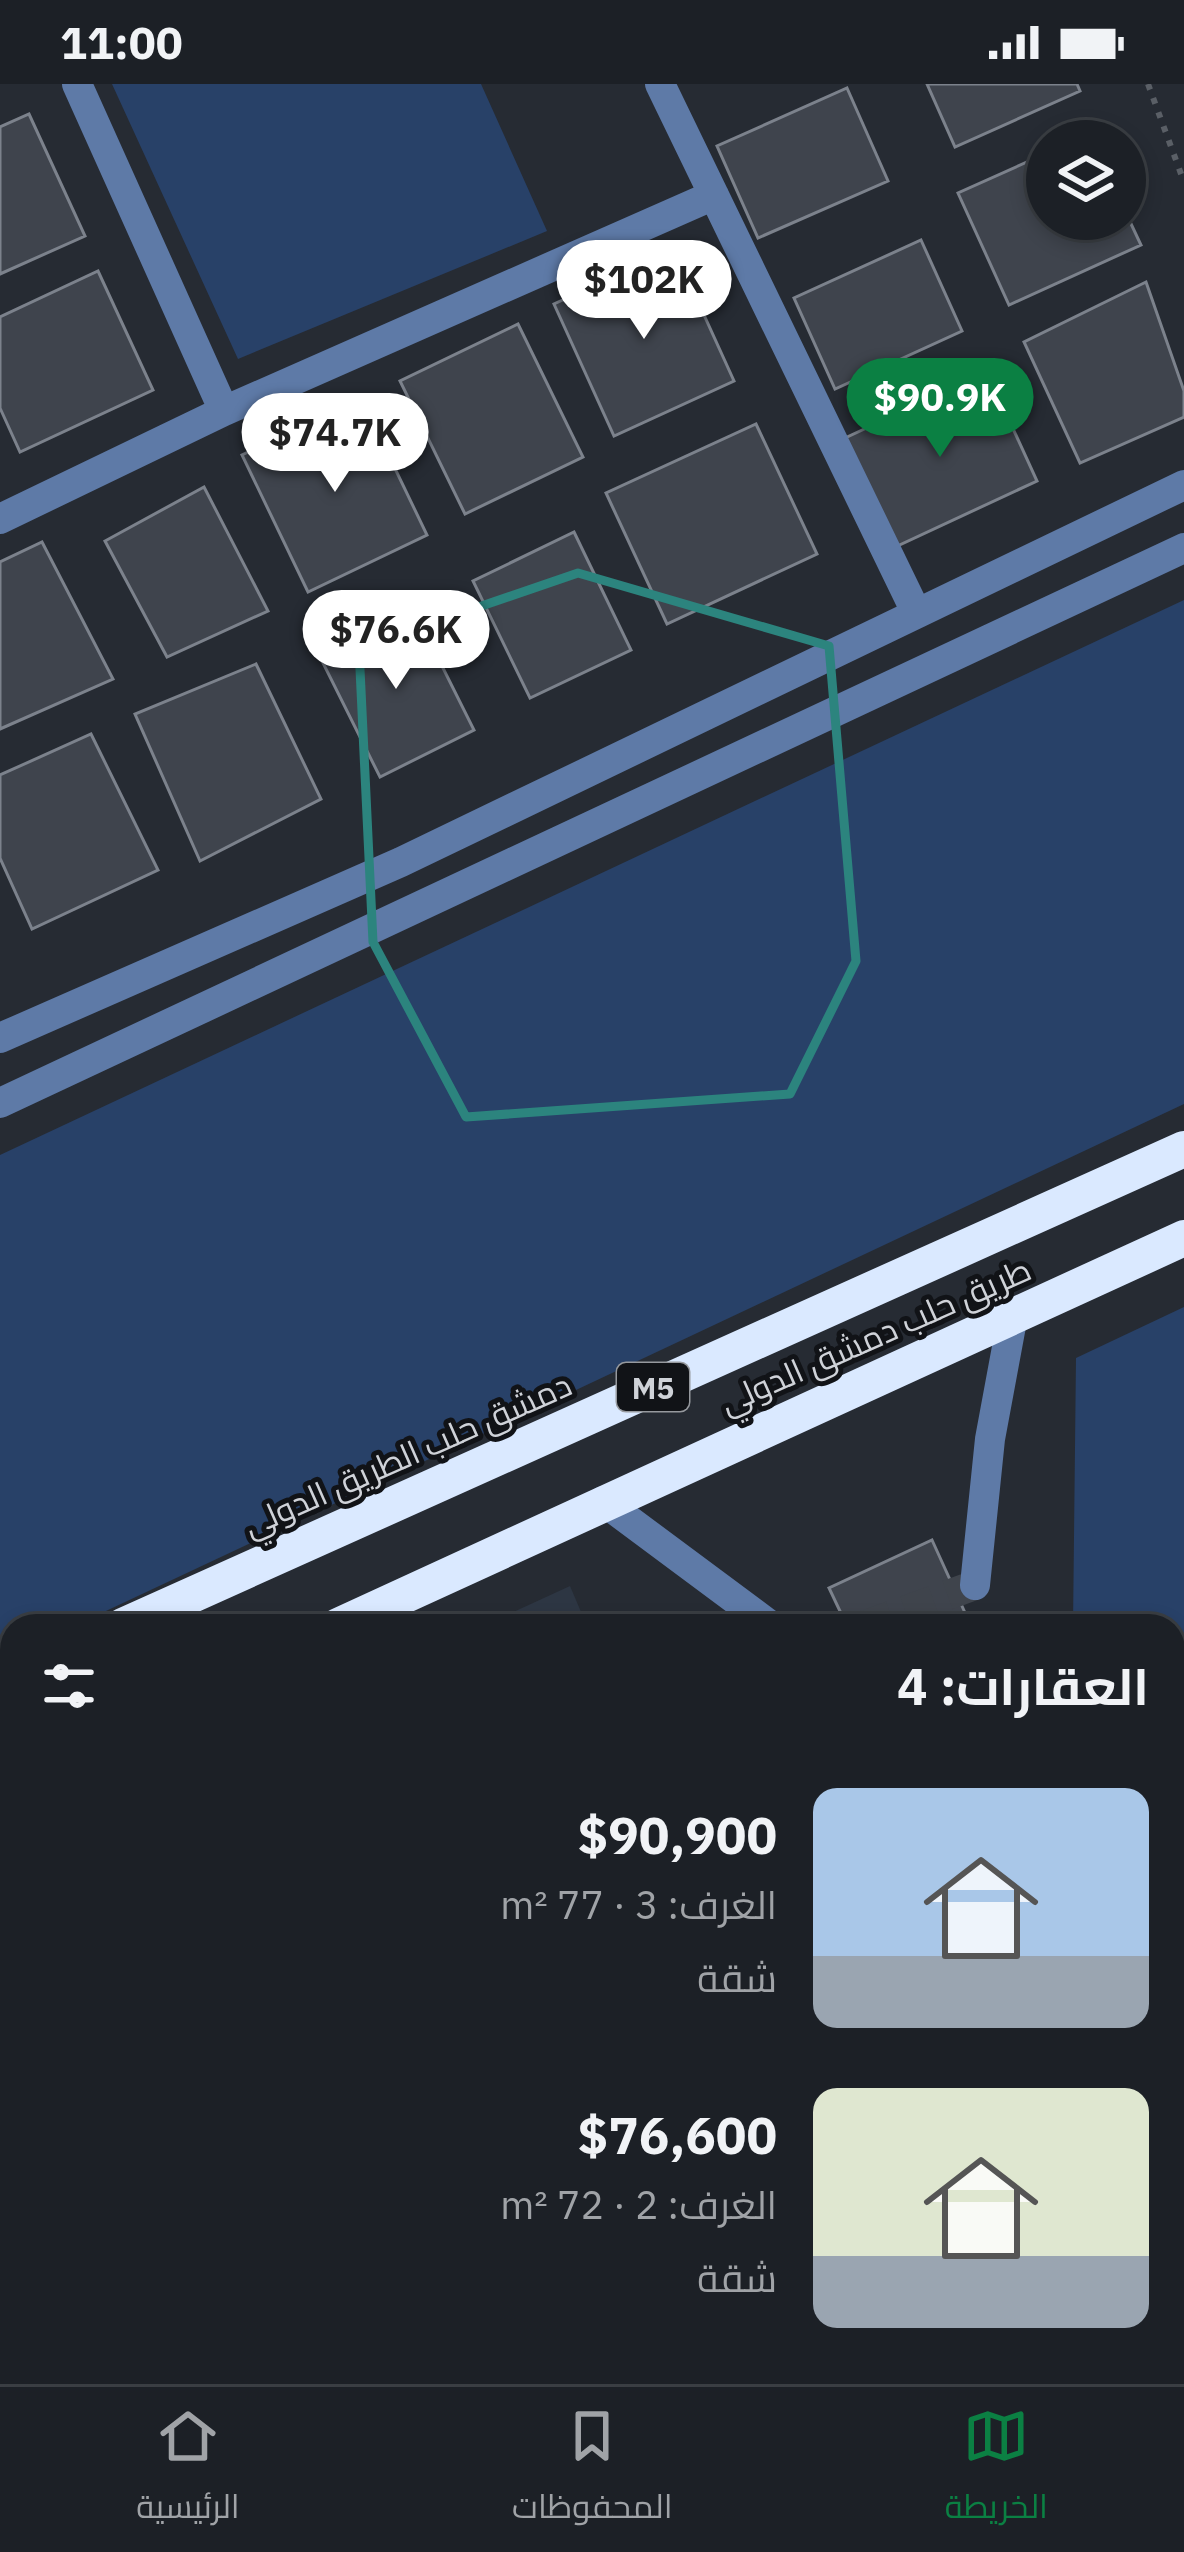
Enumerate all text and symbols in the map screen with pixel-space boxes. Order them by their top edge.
text: 11:00 [60,13,183,71]
map controls [1026,120,1146,240]
button: layers [1026,120,1146,240]
pin: $102K [560,240,728,342]
text: $102K [584,253,704,304]
pin: $90.9K [842,358,1038,460]
text: $90.9K [874,371,1006,422]
pin: $74.7K [237,393,433,495]
text: $74.7K [269,406,401,457]
pin: $76.6K [298,590,494,692]
text: $76.6K [330,603,462,654]
street label: طريق حلب دمشق الدولي [713,1247,1039,1428]
street label: دمشق حلب الطريق الدولي [236,1362,580,1550]
road number: M5 [617,1363,689,1411]
icon: filters [36,1653,102,1719]
text: العقارات: 4 [897,1653,1149,1719]
text: $90,900 [578,1802,777,1868]
icon: home [909,1836,1053,1980]
text: الغرف: 3 · 77 m² [500,1879,777,1930]
text: شقة [697,1952,777,2003]
text: $76,600 [578,2102,777,2168]
icon: home [909,2136,1053,2280]
text: الغرف: 2 · 72 m² [500,2179,777,2230]
text: شقة [697,2252,777,2303]
tab: الرئيسية [136,2403,240,2537]
tab: المحفوظات [512,2403,673,2537]
tab: الخريطة [945,2403,1048,2537]

